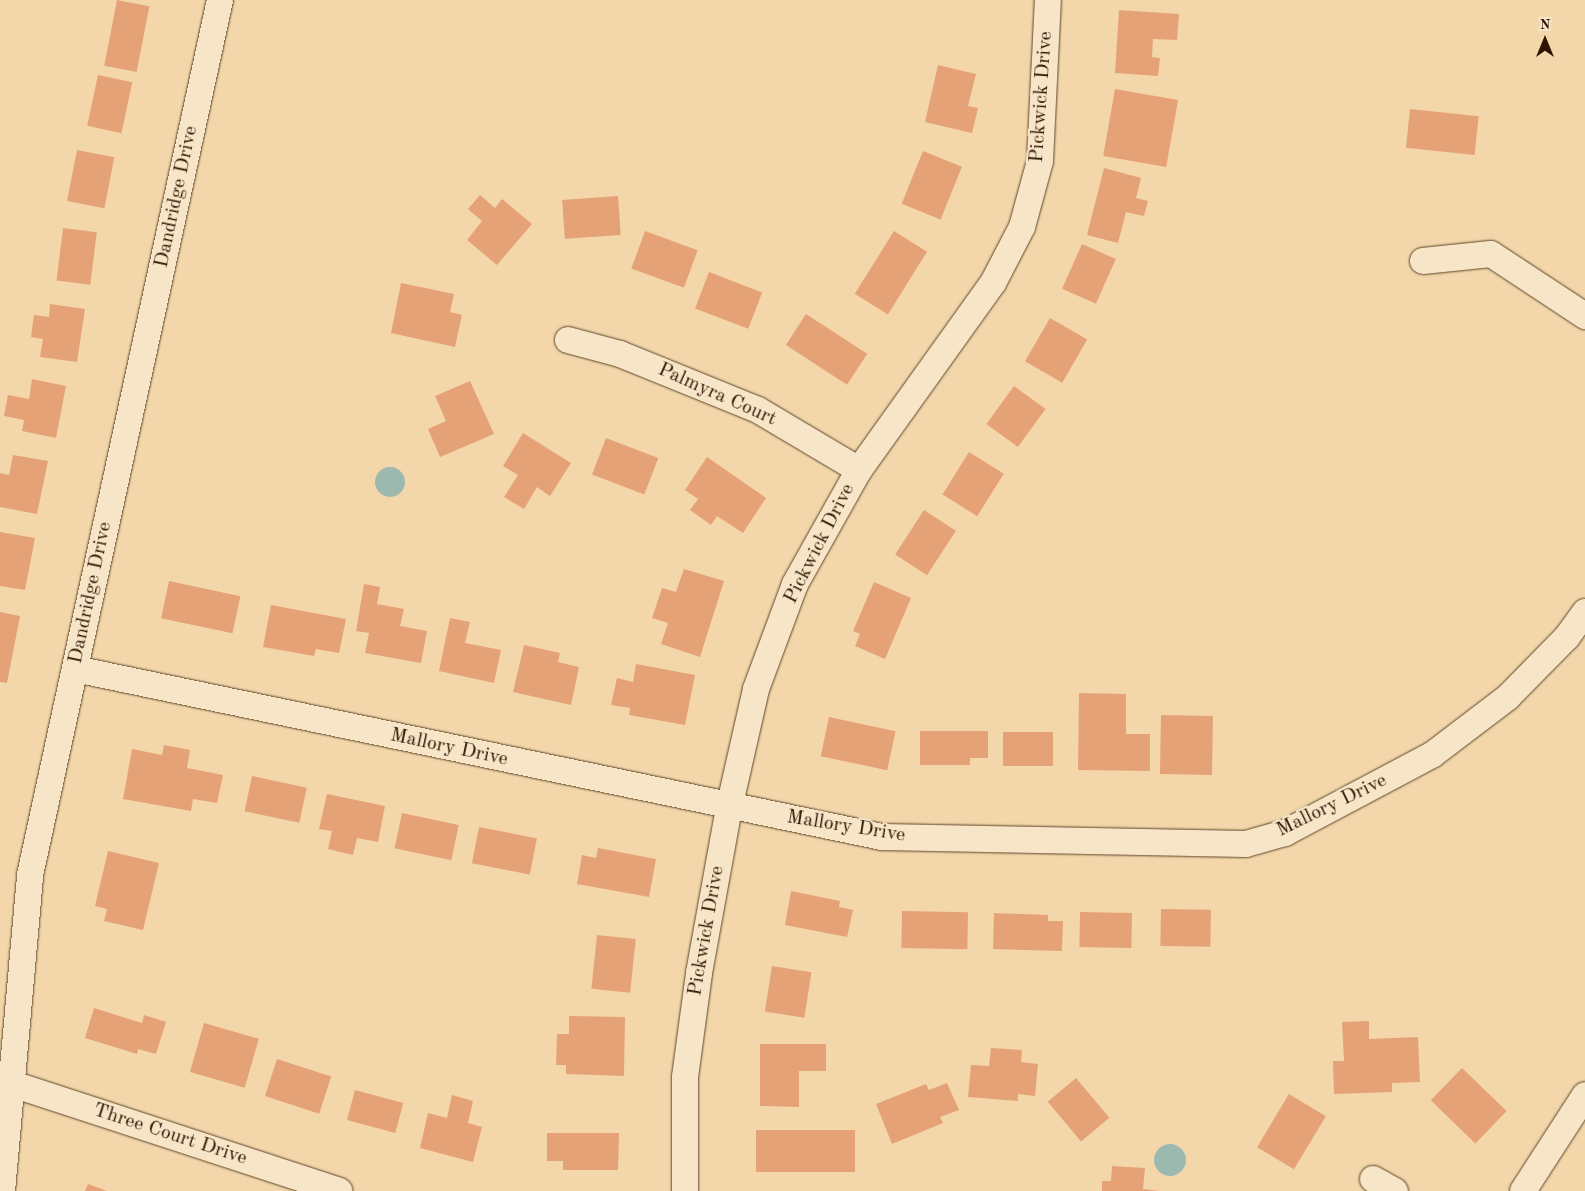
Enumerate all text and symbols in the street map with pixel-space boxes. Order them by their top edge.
north arrow [1520,15,1570,65]
text: N [1540,18,1550,32]
street label: Pickwick Drive [1025,30,1059,164]
street label: Dandridge Drive [150,124,204,270]
street label: Palmyra Court [654,358,780,432]
street label: Pickwick Drive [779,480,861,608]
street label: Dandridge Drive [64,520,118,666]
street label: Mallory Drive [388,724,510,772]
street label: Mallory Drive [1273,769,1391,843]
street label: Mallory Drive [785,806,907,848]
street label: Pickwick Drive [684,864,730,998]
street label: Three Court Drive [90,1099,250,1171]

